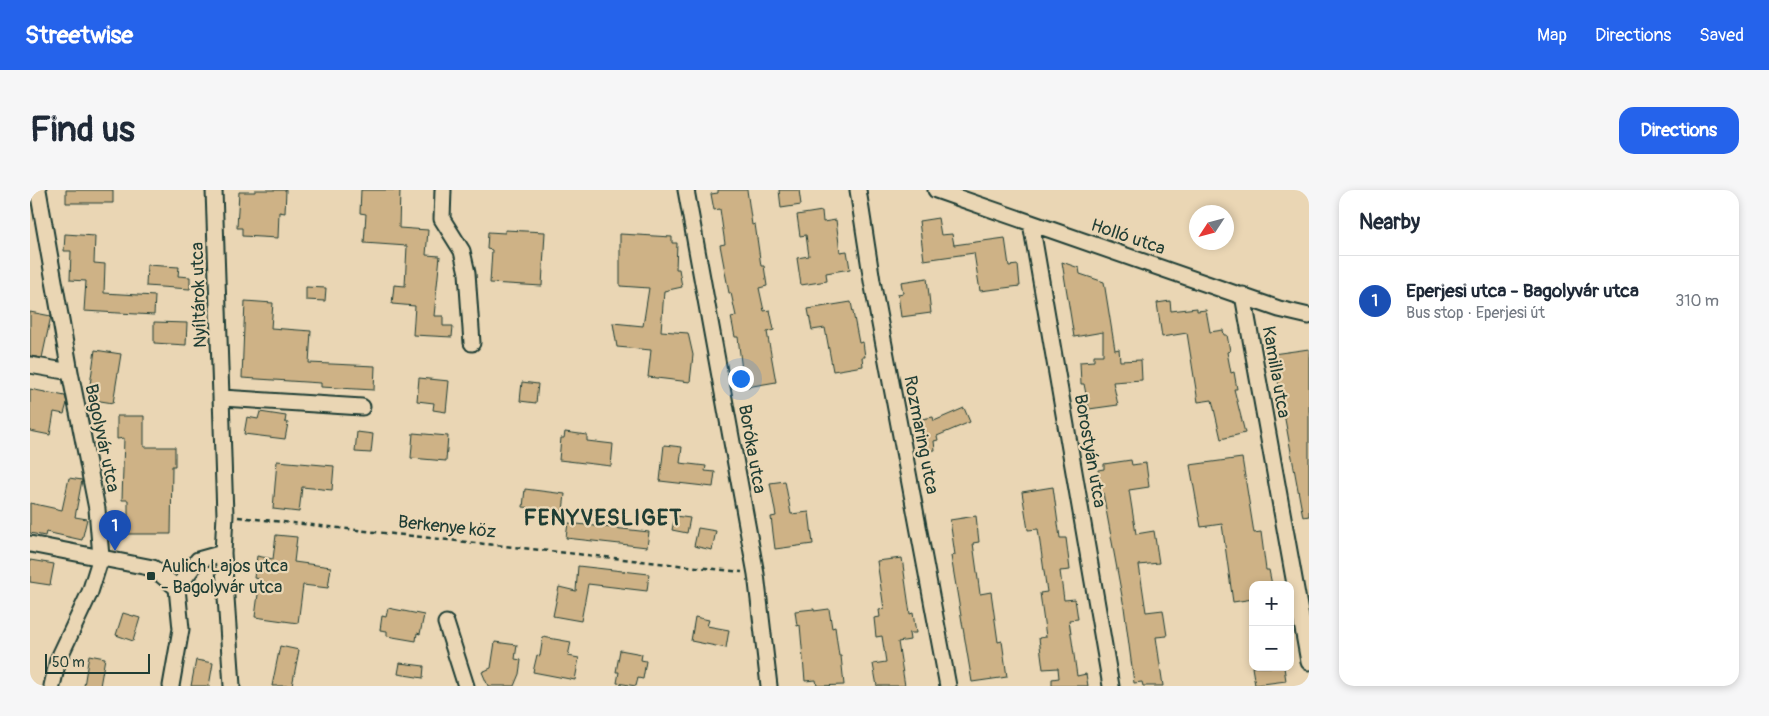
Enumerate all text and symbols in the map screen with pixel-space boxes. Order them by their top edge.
text: Streetwise [25,21,133,50]
text: Map [1537,24,1567,47]
text: Directions [1595,24,1671,47]
text: Saved [1699,24,1744,47]
button: Directions [1619,107,1739,154]
text: Find us [30,108,135,152]
north arrow [1189,205,1234,250]
text: Nearby [1359,209,1420,236]
street label: Holló utca [1088,214,1168,260]
street label: Nyíltárok utca [186,242,212,348]
text: Eperjesi utca - Bagolyvár utca [1406,279,1639,303]
text: 1 [1372,291,1378,311]
text: 310 m [1675,291,1719,311]
text: Bus stop · Eperjesi út [1406,303,1545,323]
street label: Kamilla utca [1257,324,1295,420]
your location [728,366,754,392]
street label: Rozmaring utca [898,374,944,496]
street label: Bagolyvár utca [79,382,125,494]
street label: Borostyán utca [1069,392,1111,510]
street label: Boróka utca [733,403,771,495]
district label: FENYVESLIGET [523,504,683,532]
pin: 1 [99,510,131,551]
street label: Berkenye köz [397,510,497,544]
place label: Aulich Lajos utca - Bagolyvár utca [161,555,288,599]
marker: Aulich Lajos utca - Bagolyvár utca [145,570,157,582]
map controls [1249,581,1294,671]
button: + [1249,581,1294,626]
button: − [1249,626,1294,671]
scale bar [45,651,150,674]
text: 50 m [52,654,85,671]

